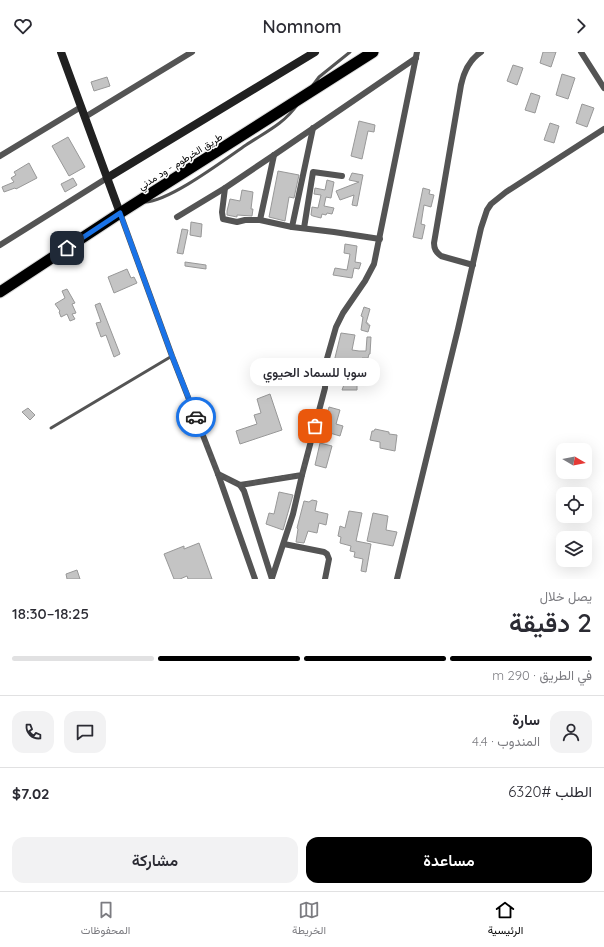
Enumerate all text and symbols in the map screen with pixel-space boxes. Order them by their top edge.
icon: heart [12,15,34,37]
text: Nomnom [262,15,342,38]
icon: forward [570,15,592,37]
street label: طريق الخرطوم - ود مدني [136,130,226,194]
pin [50,231,84,265]
icon: home [56,237,78,259]
callout: سوبا للسماد الحيوي [250,358,380,386]
text: سوبا للسماد الحيوي [263,364,367,380]
courier [176,397,216,437]
icon: car [185,406,207,428]
pin [298,409,332,443]
icon: bag [304,415,326,437]
north arrow [556,443,592,479]
map controls [556,443,592,567]
button: locate [556,487,592,523]
button: layers [556,531,592,567]
text: يصل خلال [540,588,592,604]
text: 18:25–18:30 [12,604,89,623]
text: 2 دقيقة [509,606,592,639]
text: في الطريق · 290 m [492,667,592,683]
text: سارة [512,710,540,729]
button: phone [12,711,54,753]
button: chat [64,711,106,753]
button: person [550,711,592,753]
text: المندوب · 4.4 [472,733,540,749]
text: الطلب #6320 [508,782,592,801]
text: $7.02 [12,784,50,803]
button: مشاركة [12,837,298,883]
button: مساعدة [306,837,592,883]
tab: المحفوظات [81,899,130,940]
tab: الخريطة [292,899,326,940]
tab: الرئيسية [488,899,523,940]

